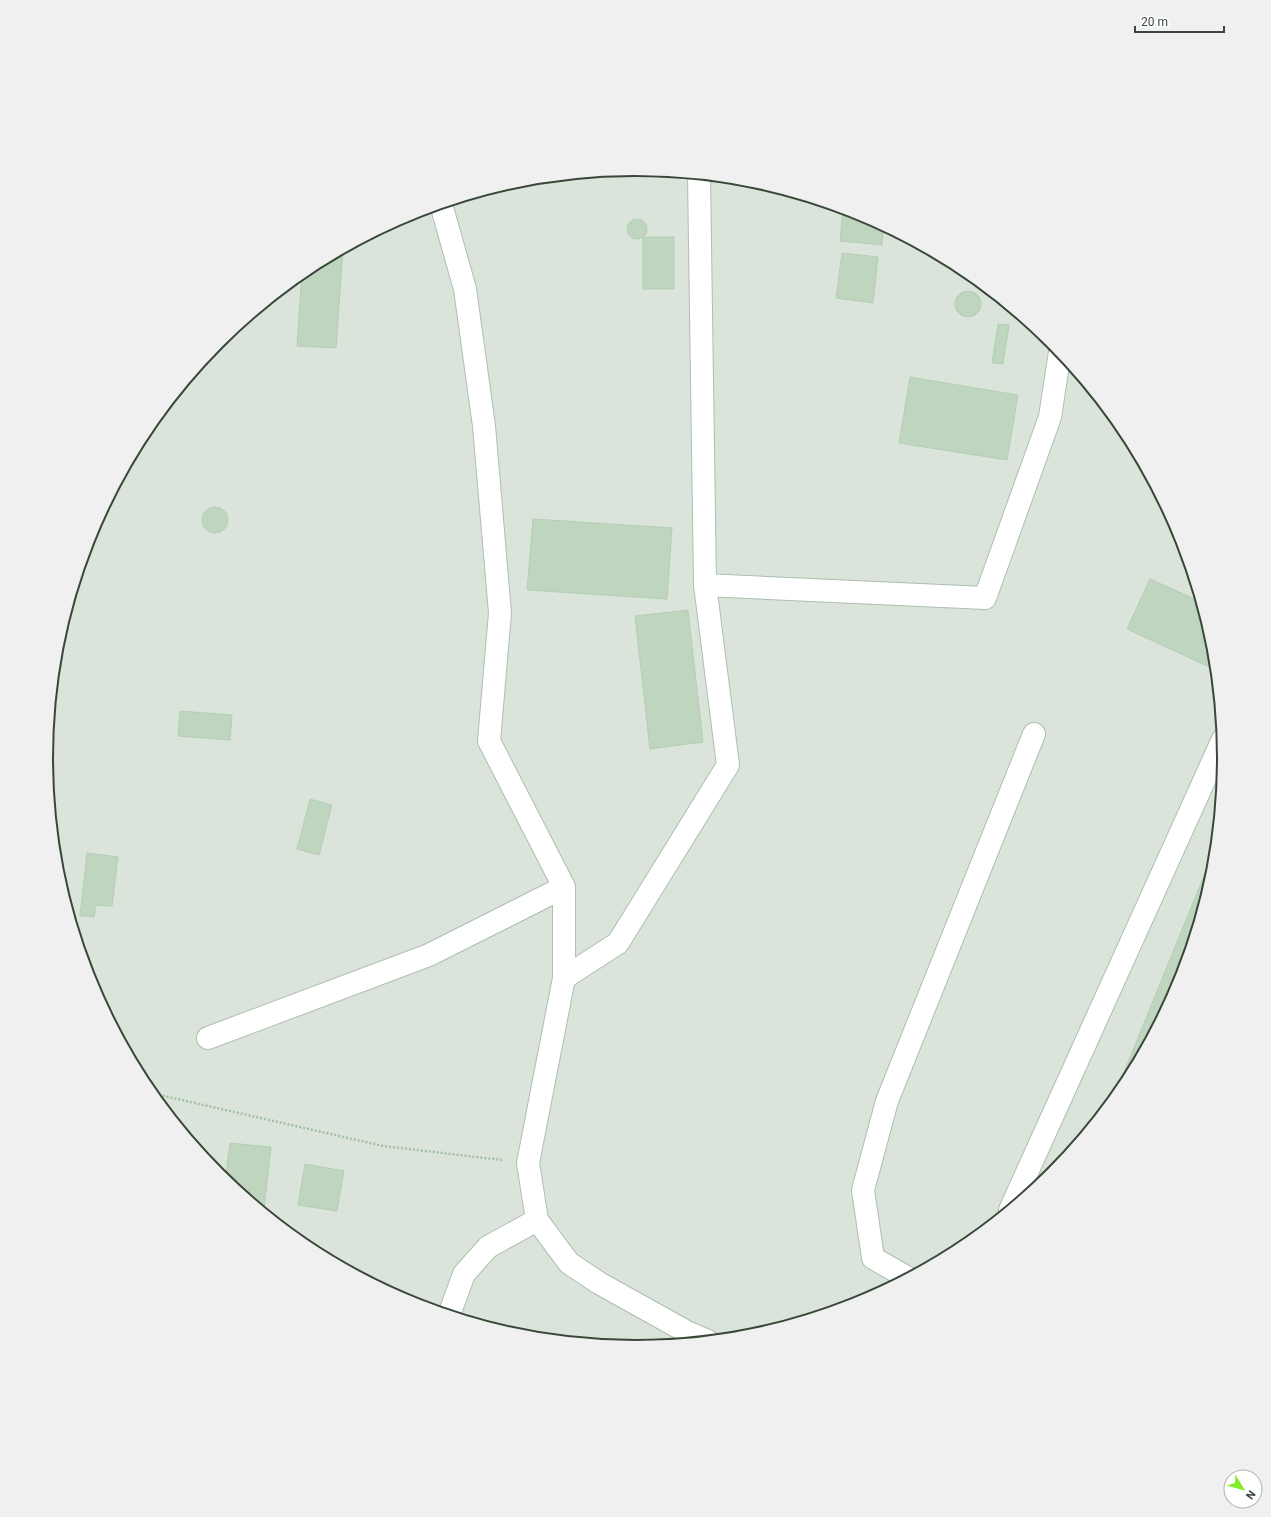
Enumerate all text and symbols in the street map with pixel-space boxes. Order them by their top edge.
scale bar [1135,8,1224,34]
text: 20 m [1141,15,1168,29]
north arrow [1223,1469,1263,1509]
text: N [1243,1488,1258,1502]

